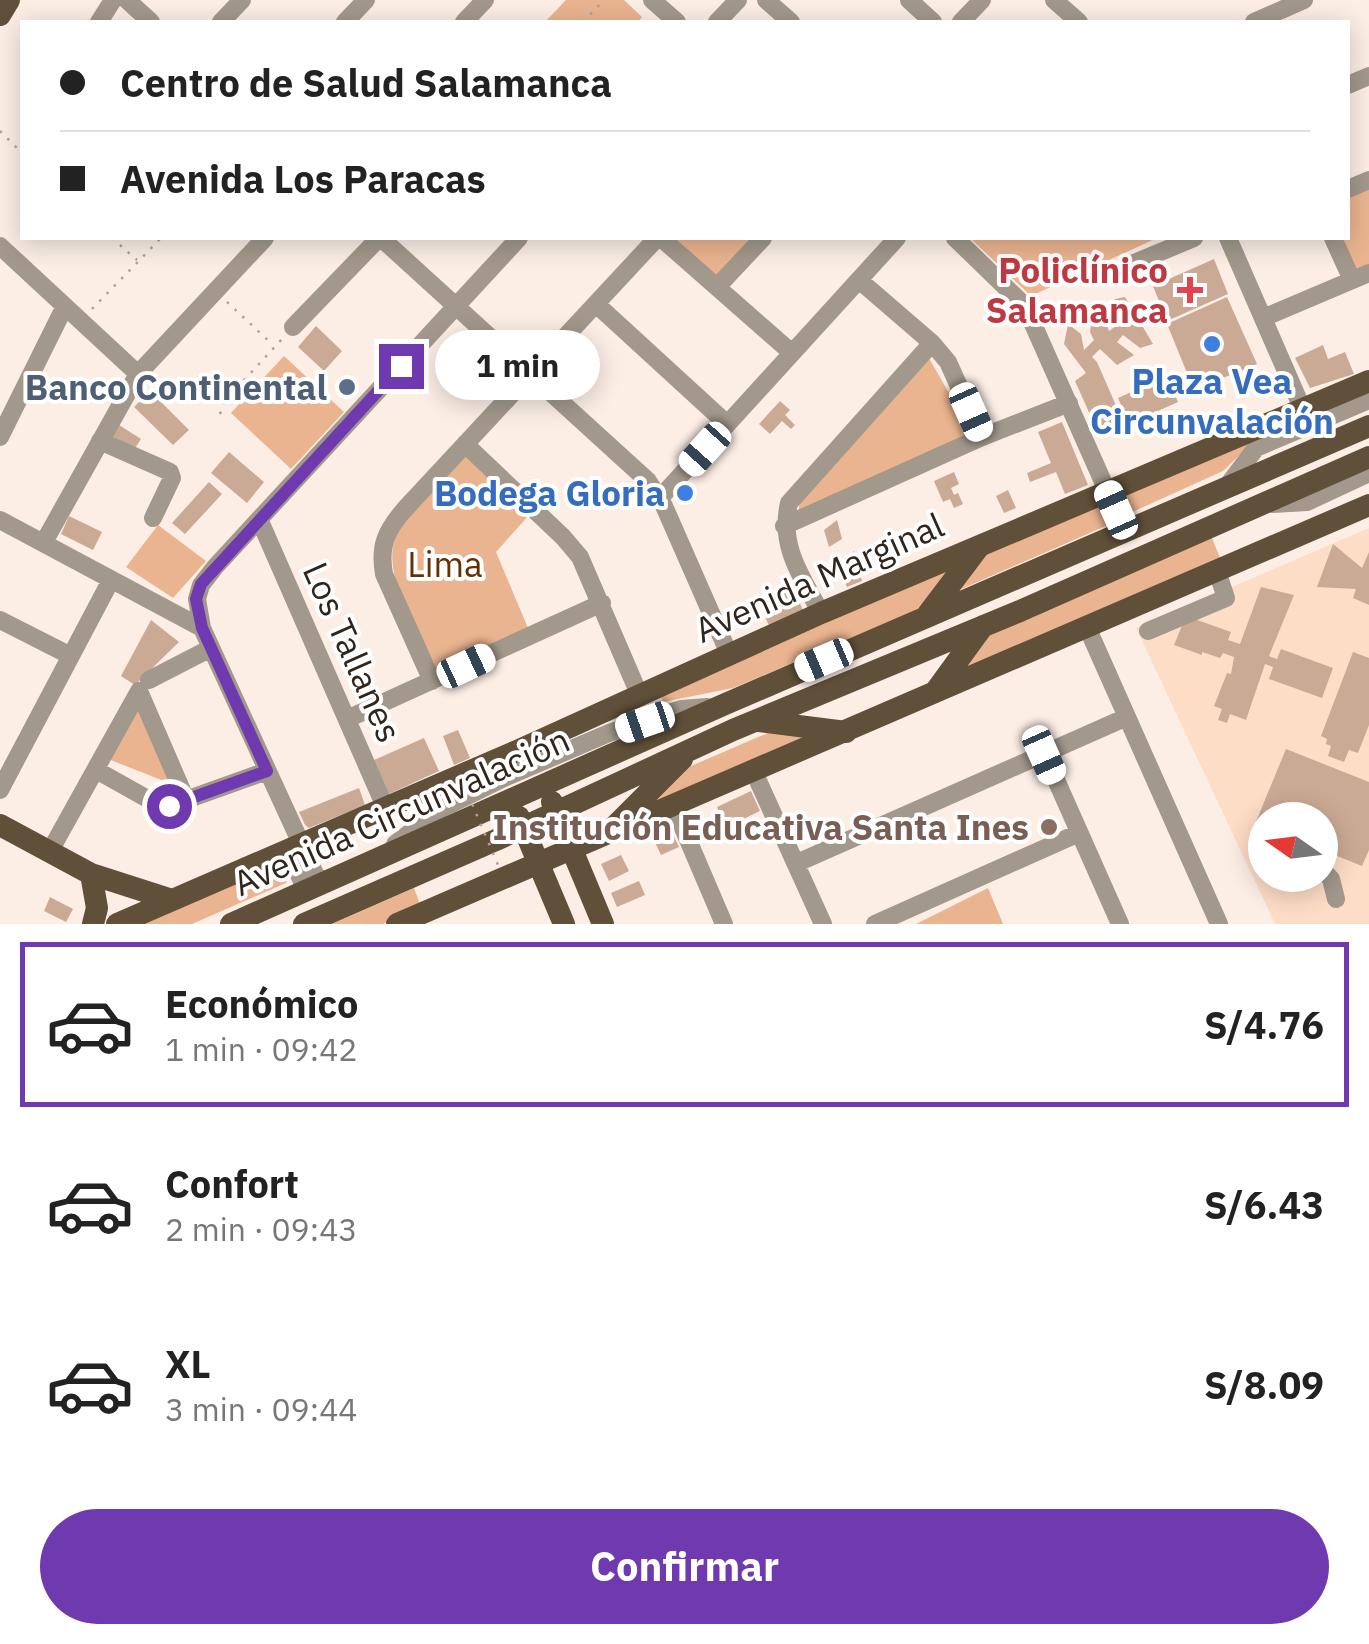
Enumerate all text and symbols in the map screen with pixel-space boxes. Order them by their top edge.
text: Centro de Salud Salamanca [120,58,612,107]
text: Avenida Los Paracas [120,154,486,203]
place label: Policlínico Salamanca [986,247,1168,333]
marker: Policlínico Salamanca [1177,277,1203,303]
callout: 1 min [436,331,601,401]
marker: Plaza Vea Circunvalación [1201,333,1223,355]
route end [379,344,424,389]
text: 1 min [476,344,559,386]
place label: Plaza Vea Circunvalación [1090,358,1334,444]
place label: Banco Continental [25,364,327,410]
marker: Banco Continental [336,376,358,398]
car [945,378,997,446]
car [674,417,736,481]
place label: Bodega Gloria [434,470,665,516]
car [1090,476,1142,544]
marker: Bodega Gloria [674,482,696,504]
street label: Avenida Marginal [687,501,951,653]
park label: Lima [407,541,483,587]
street label: Los Tallanes [293,555,413,749]
car [791,634,857,686]
car [432,640,500,692]
car [612,698,678,746]
street label: Avenida Circunvalación [226,716,576,906]
car [1018,721,1070,789]
route start [147,784,192,829]
north arrow [1248,802,1338,892]
map controls [1248,802,1338,892]
place label: Institución Educativa Santa Ines [493,804,1029,850]
marker: Institución Educativa Santa Ines [1038,816,1060,838]
text: Económico [165,979,358,1028]
icon: car [45,980,135,1070]
text: S/4.76 [1204,1000,1324,1049]
text: 1 min · 09:42 [165,1028,358,1070]
text: Confort [165,1159,299,1208]
icon: car [45,1160,135,1250]
text: S/6.43 [1204,1180,1324,1229]
text: 2 min · 09:43 [165,1208,358,1250]
text: XL [165,1339,211,1388]
icon: car [45,1340,135,1430]
text: S/8.09 [1204,1360,1324,1409]
text: 3 min · 09:44 [165,1388,358,1430]
button: Confirmar [40,1509,1329,1624]

